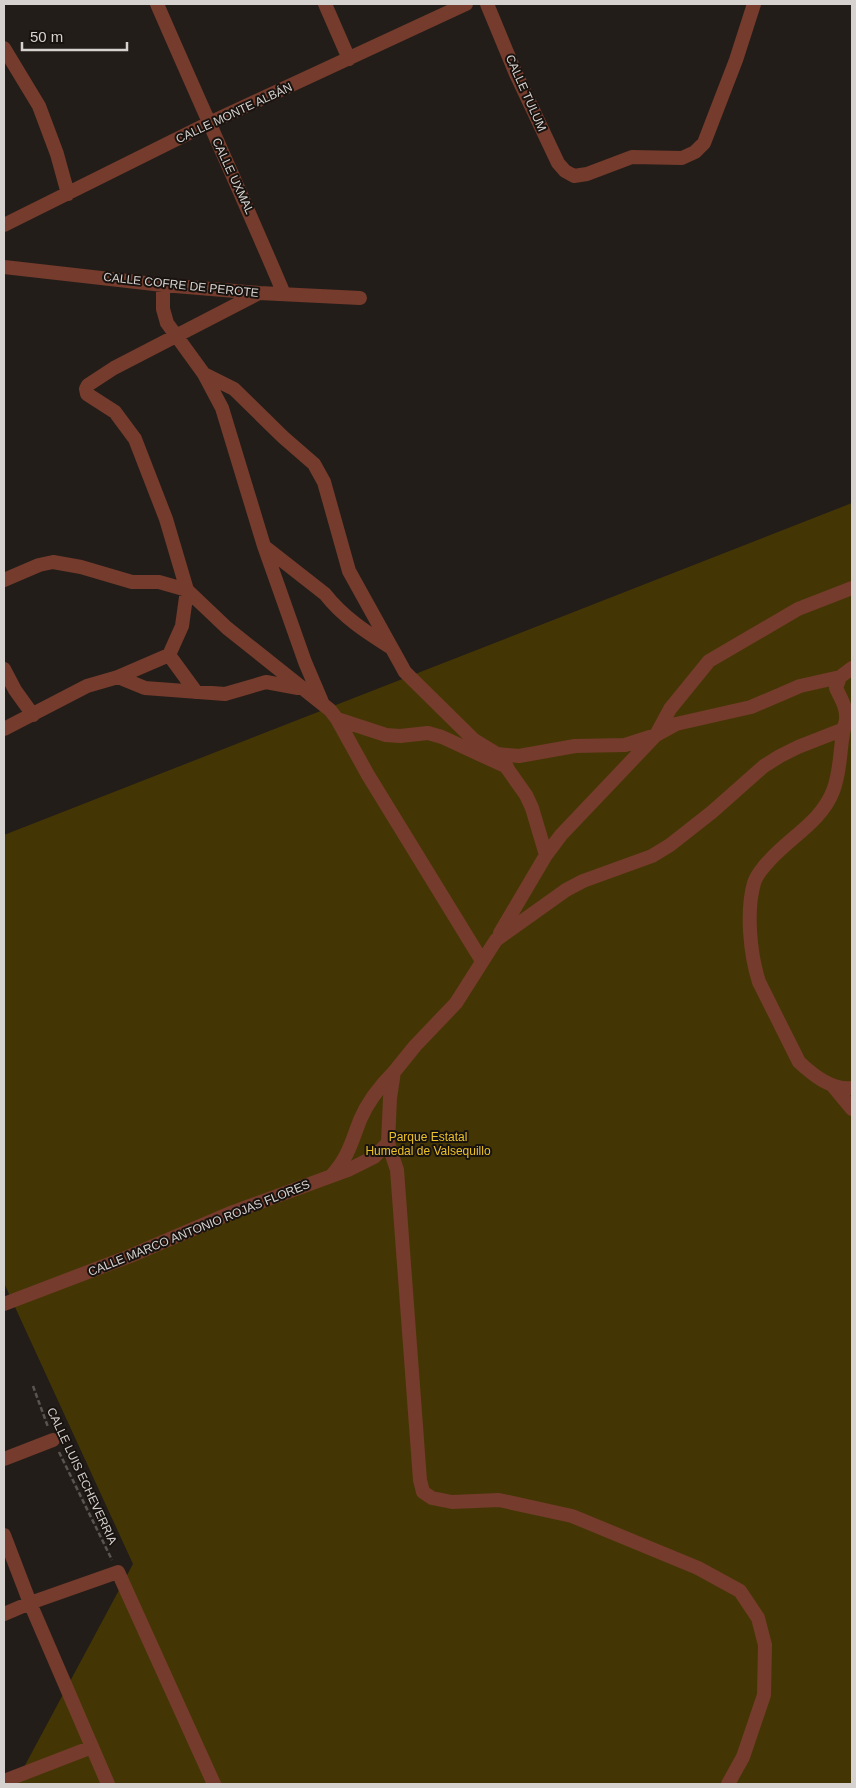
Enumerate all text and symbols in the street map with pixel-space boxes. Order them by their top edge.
scale bar [22,20,128,52]
text: 50 m [30,28,63,45]
street label: CALLE TULUM [503,52,549,134]
street label: CALLE MONTE ALBÁN [173,79,294,146]
street label: CALLE UXMAL [209,136,257,217]
street label: CALLE COFRE DE PEROTE [103,270,259,300]
park label: Parque Estatal Humedal de Valsequillo [365,1130,491,1158]
street label: CALLE MARCO ANTONIO ROJAS FLORES [86,1177,312,1279]
street label: CALLE LUIS ECHEVERRIA [44,1405,120,1547]

